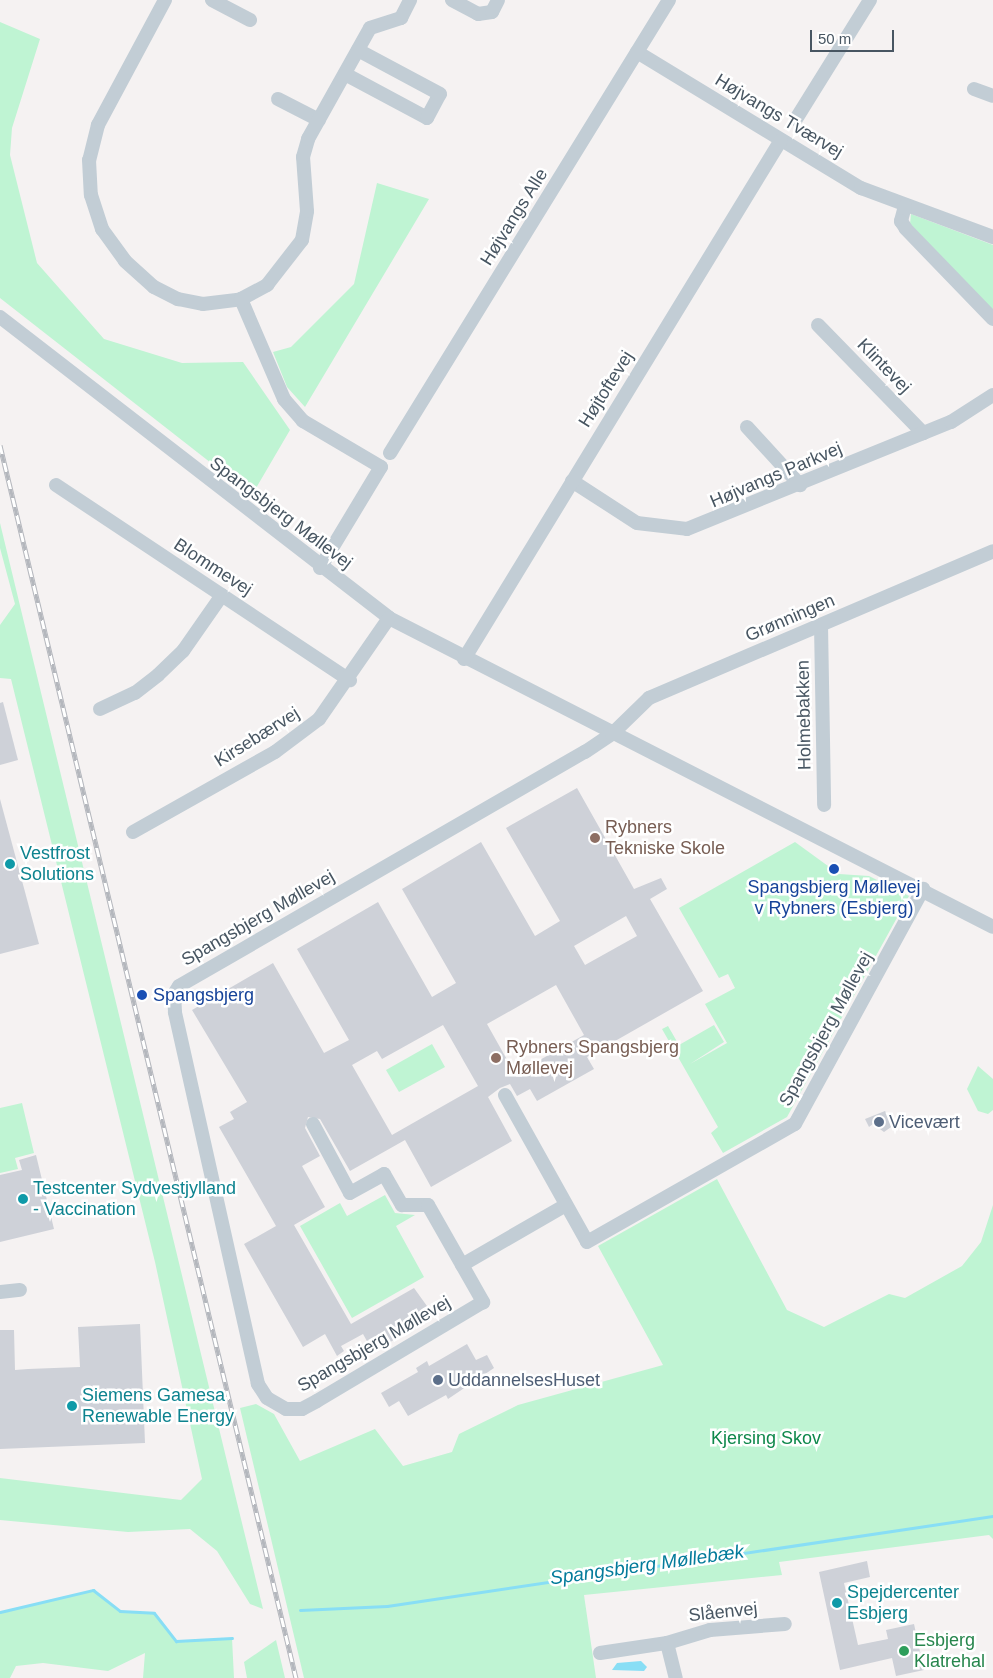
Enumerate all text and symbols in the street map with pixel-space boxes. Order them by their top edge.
scale bar [813,20,897,52]
text: 50 m [818,30,851,47]
street label: Højvangs Tværvej [711,69,847,163]
street label: Højvangs Alle [475,164,553,270]
street label: Klintevej [853,334,915,398]
street label: Højtoftevej [574,347,638,431]
street label: Højvangs Parkvej [707,438,845,512]
street label: Spangsbjerg Møllevej [205,452,357,574]
street label: Blommevej [170,534,256,600]
street label: Grønningen [742,589,838,647]
street label: Holmebakken [792,660,816,770]
street label: Kirsebærvej [211,702,303,772]
place label: Rybners Tekniske Skole [605,817,725,860]
marker: Rybners Tekniske Skole [589,832,601,844]
place label: Vestfrost Solutions [20,843,94,886]
marker: Vestfrost Solutions [4,858,16,870]
marker: Spangsbjerg Møllevej v Rybners (Esbjerg) [828,863,840,875]
street label: Spangsbjerg Møllevej [178,865,338,971]
place label: Spangsbjerg Møllevej v Rybners (Esbjerg) [747,877,921,920]
street label: Spangsbjerg Møllevej [775,948,877,1110]
place label: Spangsbjerg [153,984,254,1006]
marker: Spangsbjerg [135,988,149,1002]
place label: Rybners Spangsbjerg Møllevej [506,1037,679,1080]
marker: Rybners Spangsbjerg Møllevej [490,1052,502,1064]
place label: Vicevært [889,1111,960,1133]
marker: Vicevært [873,1116,885,1128]
place label: Testcenter Sydvestjylland - Vaccination [33,1178,236,1220]
marker: Testcenter Sydvestjylland - Vaccination [17,1193,29,1205]
street label: Spangsbjerg Møllevej [294,1291,454,1397]
place label: UddannelsesHuset [448,1369,600,1391]
marker: UddannelsesHuset [432,1374,444,1386]
place label: Siemens Gamesa Renewable Energy [82,1385,234,1428]
marker: Siemens Gamesa Renewable Energy [66,1400,78,1412]
park label: Kjersing Skov [711,1427,821,1449]
water label: Spangsbjerg Møllebæk [549,1540,745,1590]
place label: Spejdercenter Esbjerg [847,1582,959,1625]
marker: Spejdercenter Esbjerg [831,1597,843,1609]
street label: Slåenvej [688,1598,758,1626]
place label: Esbjerg Klatrehal [914,1630,985,1672]
marker: Esbjerg Klatrehal [898,1645,910,1657]

